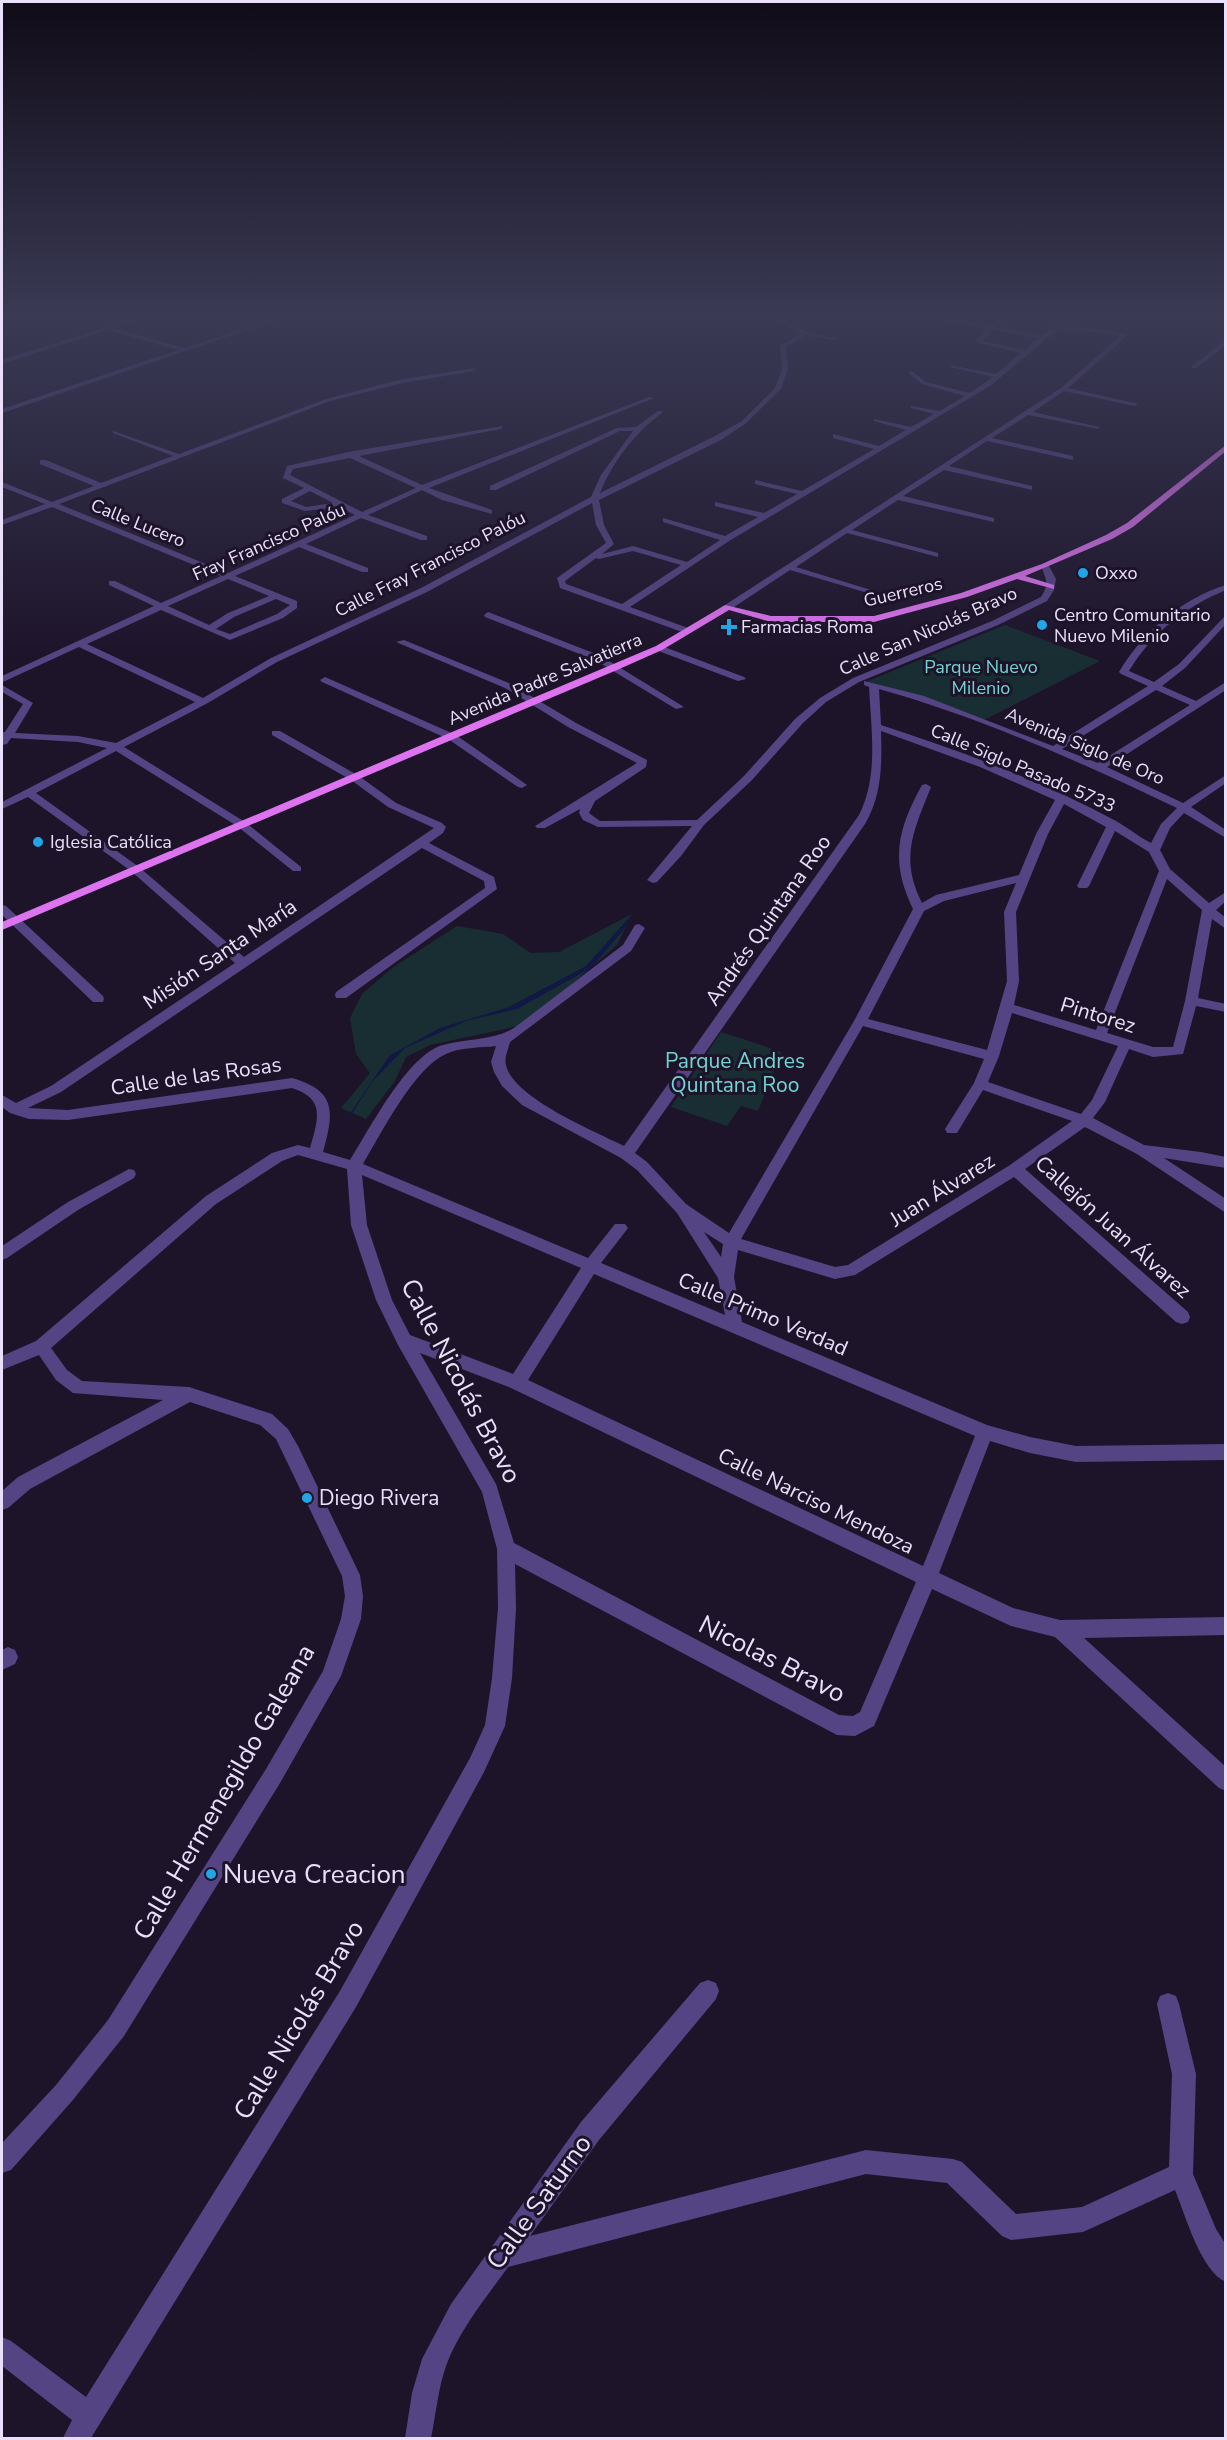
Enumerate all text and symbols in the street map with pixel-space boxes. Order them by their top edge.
street label: Calle Lucero [87,493,189,553]
street label: Fray Francisco Palóu [189,497,349,587]
street label: Calle Fray Francisco Palóu [331,505,529,623]
place label: Oxxo [1095,561,1138,585]
marker: Oxxo [1076,566,1090,580]
street label: Guerreros [861,571,945,613]
street label: Calle San Nicolás Bravo [835,581,1021,681]
place label: Centro Comunitario Nuevo Milenio [1054,603,1210,648]
place label: Farmacias Roma [741,615,874,639]
marker: Centro Comunitario Nuevo Milenio [1035,618,1049,632]
marker: Farmacias Roma [722,620,736,634]
street label: Avenida Padre Salvatierra [444,627,646,731]
park label: Parque Nuevo Milenio [924,655,1038,700]
street label: Avenida Siglo de Oro [1002,702,1168,790]
street label: Calle Siglo Pasado 5733 [927,718,1119,818]
street label: Andrés Quintana Roo [699,829,837,1011]
place label: Iglesia Católica [50,830,172,854]
marker: Iglesia Católica [31,835,45,849]
street label: Misión Santa María [138,892,302,1016]
street label: Pintorez [1057,990,1139,1040]
park label: Parque Andres Quintana Roo [665,1047,805,1099]
street label: Calle de las Rosas [109,1050,283,1102]
street label: Juan Álvarez [884,1147,1000,1234]
street label: Callejón Juan Álvarez [1029,1149,1197,1305]
street label: Calle Primo Verdad [674,1266,852,1362]
street label: Calle Nicolás Bravo [392,1273,530,1489]
street label: Calle Narciso Mendoza [713,1441,919,1561]
place label: Diego Rivera [319,1484,439,1512]
marker: Diego Rivera [300,1491,314,1505]
street label: Nicolas Bravo [693,1607,851,1711]
street label: Calle Hermenegildo Galeana [125,1638,323,1946]
place label: Nueva Creacion [223,1857,406,1892]
marker: Nueva Creacion [204,1867,218,1881]
street label: Calle Nicolás Bravo [226,1914,372,2126]
street label: Calle Saturno [478,2128,600,2276]

